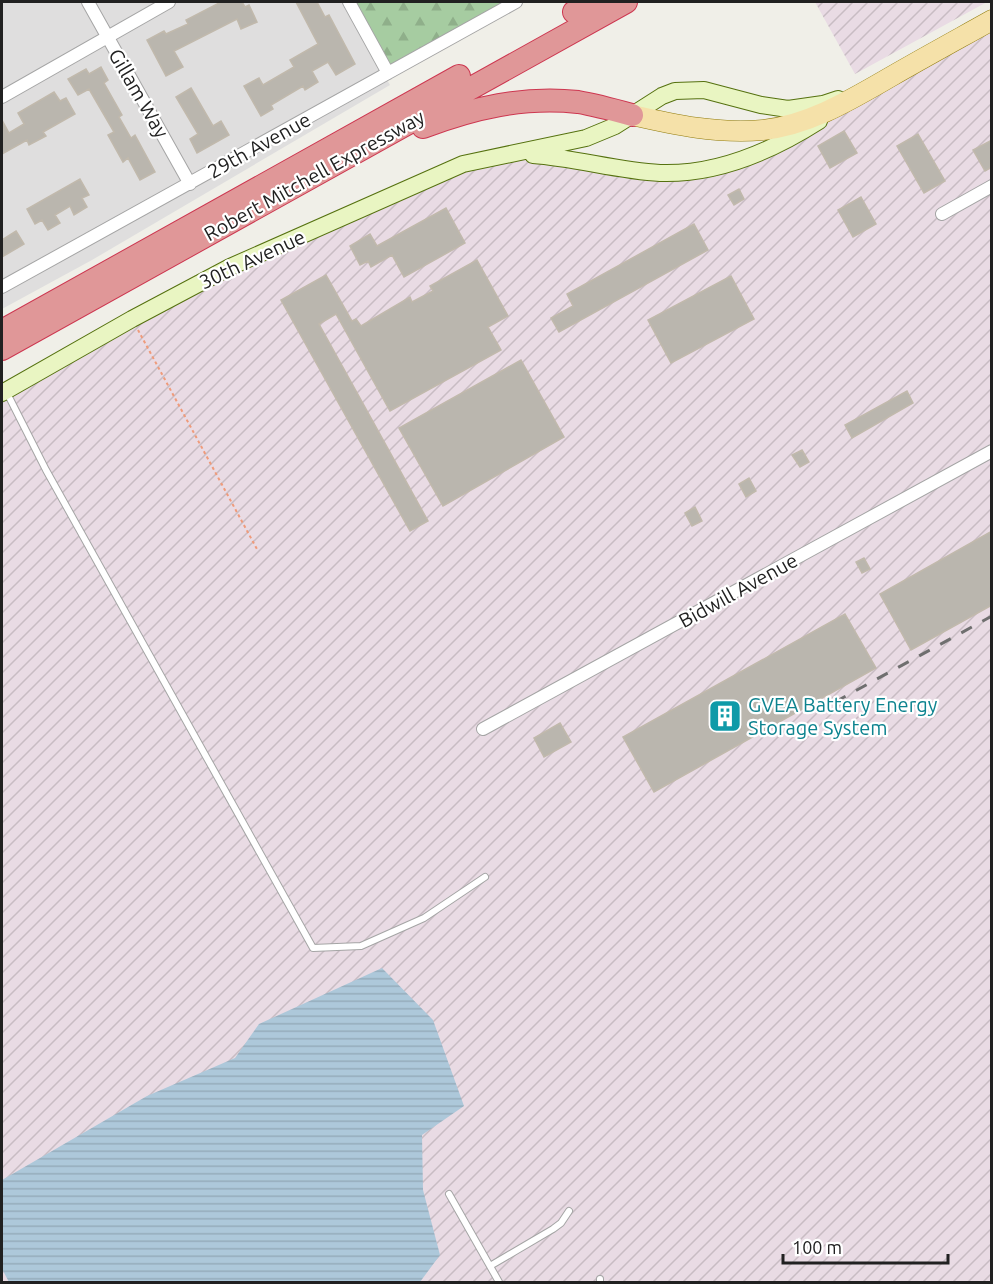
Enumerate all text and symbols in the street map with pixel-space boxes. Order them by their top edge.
street label: Gillam Way [104,44,174,142]
street label: Robert Mitchell Expressway [200,105,428,245]
street label: 29th Avenue [204,107,314,183]
street label: 30th Avenue [196,225,308,293]
street label: Bidwill Avenue [675,548,801,632]
place label: GVEA Battery Energy Storage System [748,693,938,739]
building icon: GVEA Battery Energy Storage System [707,698,743,734]
scale bar [783,1227,948,1265]
text: 100 m [792,1237,842,1257]

